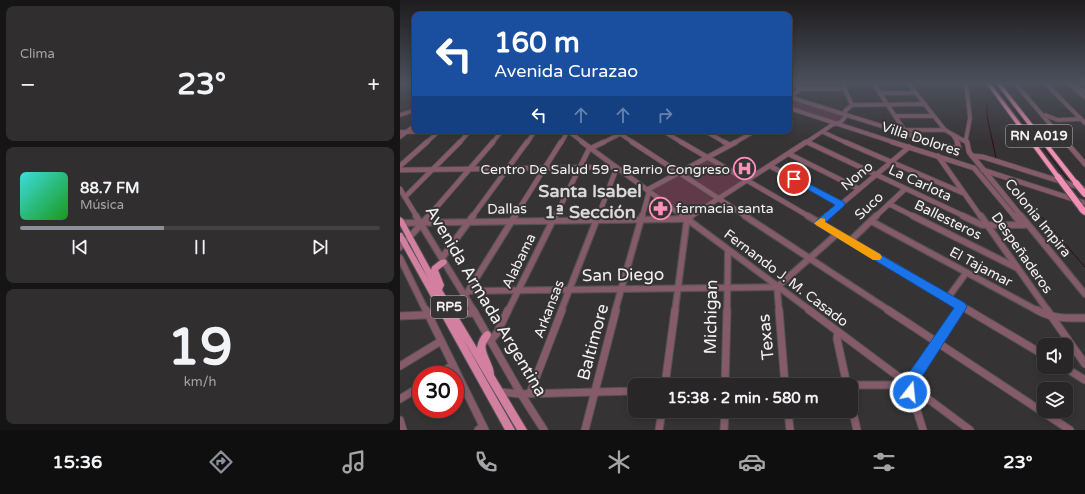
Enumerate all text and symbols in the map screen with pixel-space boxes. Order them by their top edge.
text: 160 m [494,26,580,60]
icon: left [428,28,480,80]
text: Clima [20,46,55,62]
text: Avenida Curazao [494,60,638,82]
text: 23° [177,66,226,103]
text: − [20,72,36,98]
text: + [368,72,380,98]
icon: left [528,104,550,126]
icon: ahead [570,104,592,126]
icon: ahead [612,104,634,126]
icon: right [654,104,676,126]
street label: Villa Dolores [879,118,963,160]
road number: RN A019 [1006,125,1072,147]
hospital icon: Centro De Salud 59 - Barrio Congreso [732,156,758,182]
street label: Nono [838,158,876,194]
place label: Centro De Salud 59 - Barrio Congreso [481,161,730,178]
street label: La Carlota [886,161,954,205]
pin [777,162,811,196]
icon: arrive [783,168,805,190]
street label: Colonia Impira [1001,175,1075,261]
text: 88.7 FM [80,179,140,197]
district label: Santa Isabel 1ª Sección [538,180,642,223]
street label: Suco [851,189,887,223]
pharmacy icon: farmacia santa [647,195,673,221]
street label: Ballesteros [912,196,985,244]
text: Música [80,197,124,213]
street label: Dallas [487,200,527,218]
place label: farmacia santa [676,200,774,217]
street label: Avenida Armada Argentina [421,202,551,400]
street label: Despeñaderos [988,209,1056,297]
street label: Fernando J. M. Casado [720,226,852,330]
street label: Alabama [498,231,540,291]
icon: previous [69,236,91,258]
icon: pause [189,236,211,258]
icon: next [309,236,331,258]
street label: El Tajamar [947,243,1016,291]
street label: San Diego [582,264,664,286]
street label: Arkansas [530,277,568,340]
street label: Michigan [700,279,722,355]
road number: RP5 [431,296,467,318]
street label: Baltimore [573,302,613,382]
street label: Texas [753,313,779,361]
text: 19 [167,316,233,379]
map controls [1037,338,1073,418]
button: sound [1037,338,1073,374]
speed limit sign: 30 [412,366,464,418]
position arrow [889,371,931,413]
text: km/h [184,374,216,390]
button: layers [1037,382,1073,418]
text: 15:38 · 2 min · 580 m [668,389,818,407]
icon: directions [207,448,235,476]
icon: music [340,448,368,476]
icon: phone [472,448,500,476]
icon: climate [605,448,633,476]
icon: car [738,448,766,476]
icon: filters [870,448,898,476]
text: 15:36 [52,451,102,473]
text: 23° [1003,451,1033,473]

